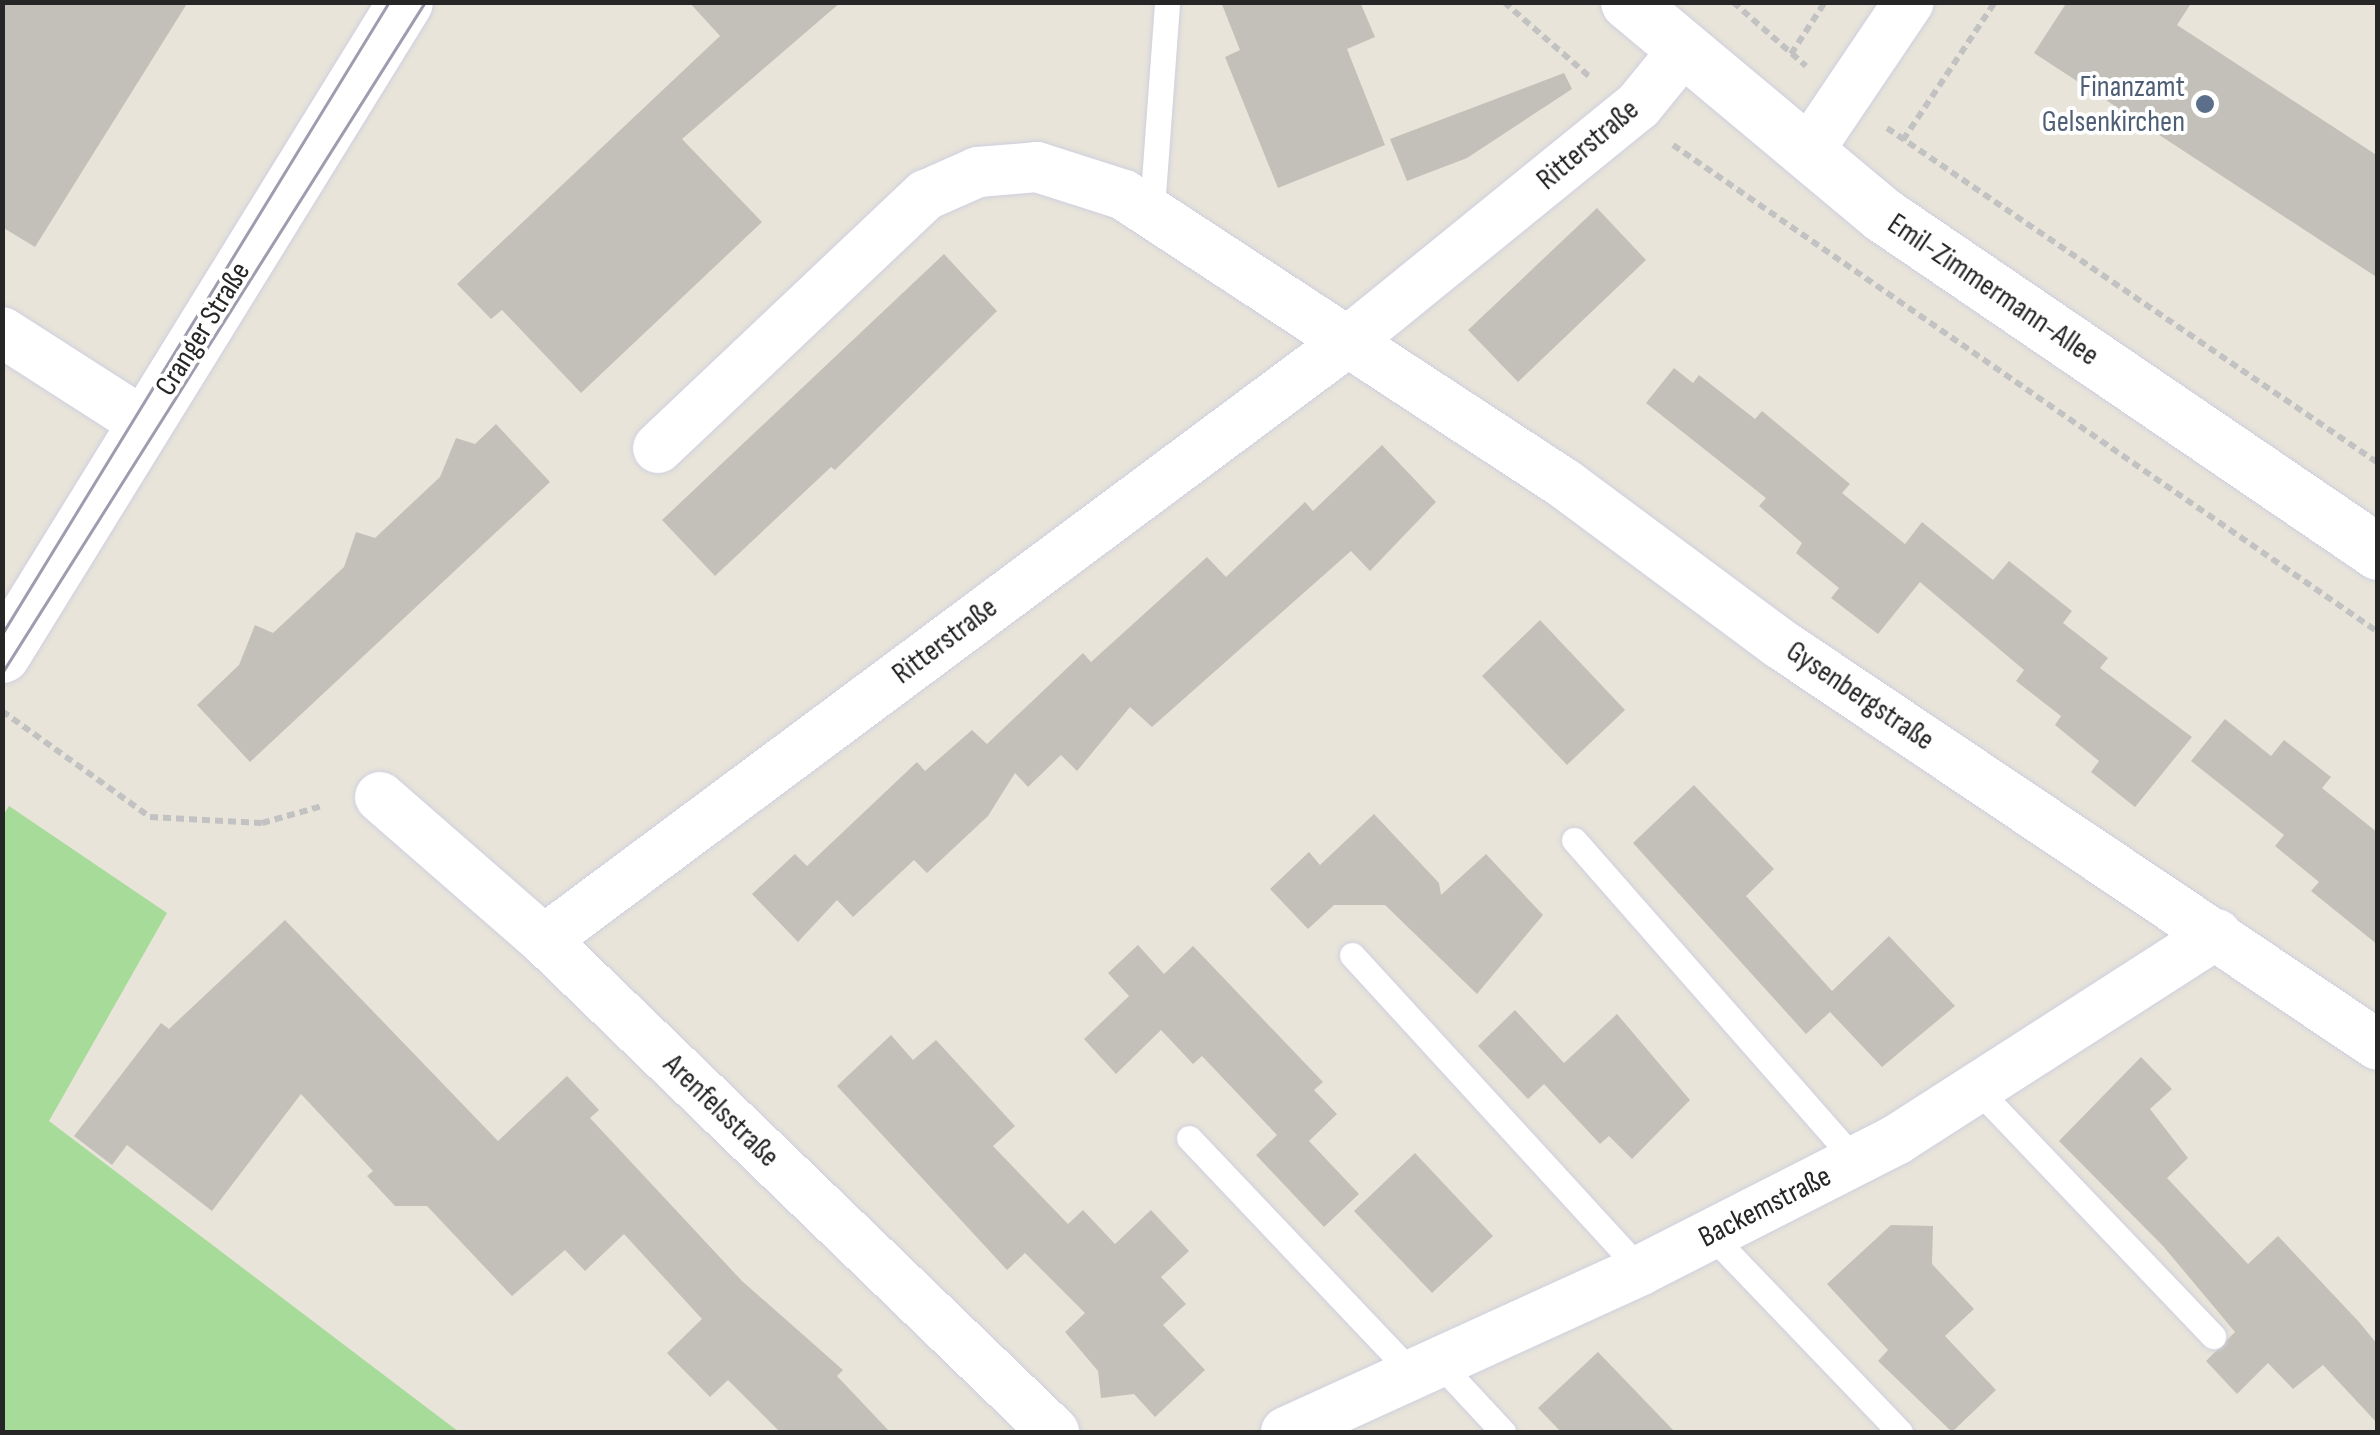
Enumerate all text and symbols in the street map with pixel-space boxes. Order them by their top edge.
place label: Finanzamt Gelsenkirchen [2042,69,2185,140]
street label: Ritterstraße [1530,92,1646,198]
marker: Finanzamt Gelsenkirchen [2194,93,2216,115]
street label: Emil-Zimmermann-Allee [1881,206,2105,374]
street label: Cranger Straße [148,256,258,402]
street label: Ritterstraße [885,590,1005,692]
street label: Gysenbergstraße [1779,633,1941,759]
street label: Arenfelsstraße [656,1047,786,1175]
street label: Backemstraße [1693,1158,1837,1256]

